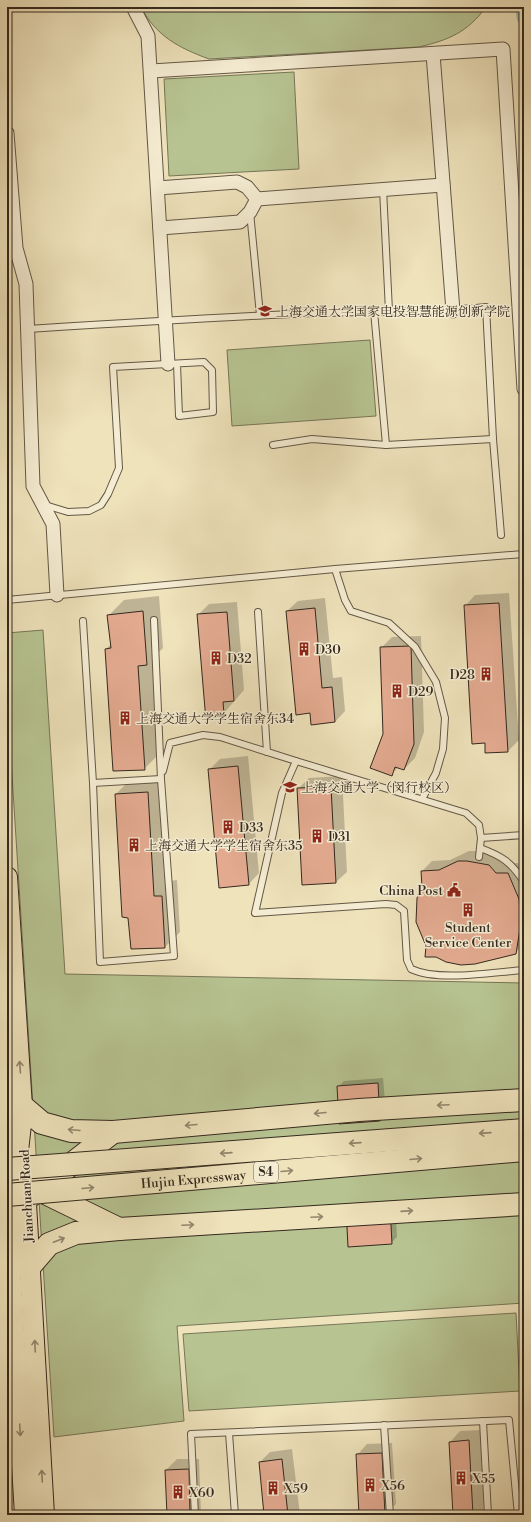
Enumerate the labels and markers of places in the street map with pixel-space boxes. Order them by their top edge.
school or university icon: 上海交通大学国家电投智慧能源创新学院 [257,303,273,319]
place label: 上海交通大学国家电投智慧能源创新学院 [276,304,510,320]
building icon: D30 [296,641,312,657]
place label: D30 [315,642,341,658]
building icon: D32 [208,650,224,666]
place label: D32 [227,651,252,667]
building icon: D28 [478,666,494,682]
place label: D28 [450,667,475,683]
building icon: D29 [389,683,405,699]
place label: D29 [408,684,434,700]
building icon: 上海交通大学学生宿舍东34 [117,710,133,726]
place label: 上海交通大学学生宿舍东34 [136,711,294,727]
school or university icon: 上海交通大学（闵行校区） [282,779,298,795]
place label: 上海交通大学（闵行校区） [301,780,457,796]
building icon: D33 [220,819,236,835]
place label: D33 [239,820,263,836]
building icon: D31 [309,828,325,844]
place label: D31 [328,829,351,845]
building icon: 上海交通大学学生宿舍东35 [126,837,142,853]
place label: 上海交通大学学生宿舍东35 [145,838,302,854]
public building icon: China Post [446,882,462,898]
place label: China Post [379,883,443,899]
building icon: Student Service Center [460,902,476,918]
place label: Student Service Center [425,920,512,951]
building icon: X55 [453,1470,469,1486]
place label: X55 [471,1471,495,1487]
building icon: X56 [362,1477,378,1493]
place label: X56 [380,1478,405,1494]
building icon: X59 [265,1480,281,1496]
place label: X59 [283,1481,308,1497]
building icon: X60 [170,1484,186,1500]
place label: X60 [188,1485,215,1501]

